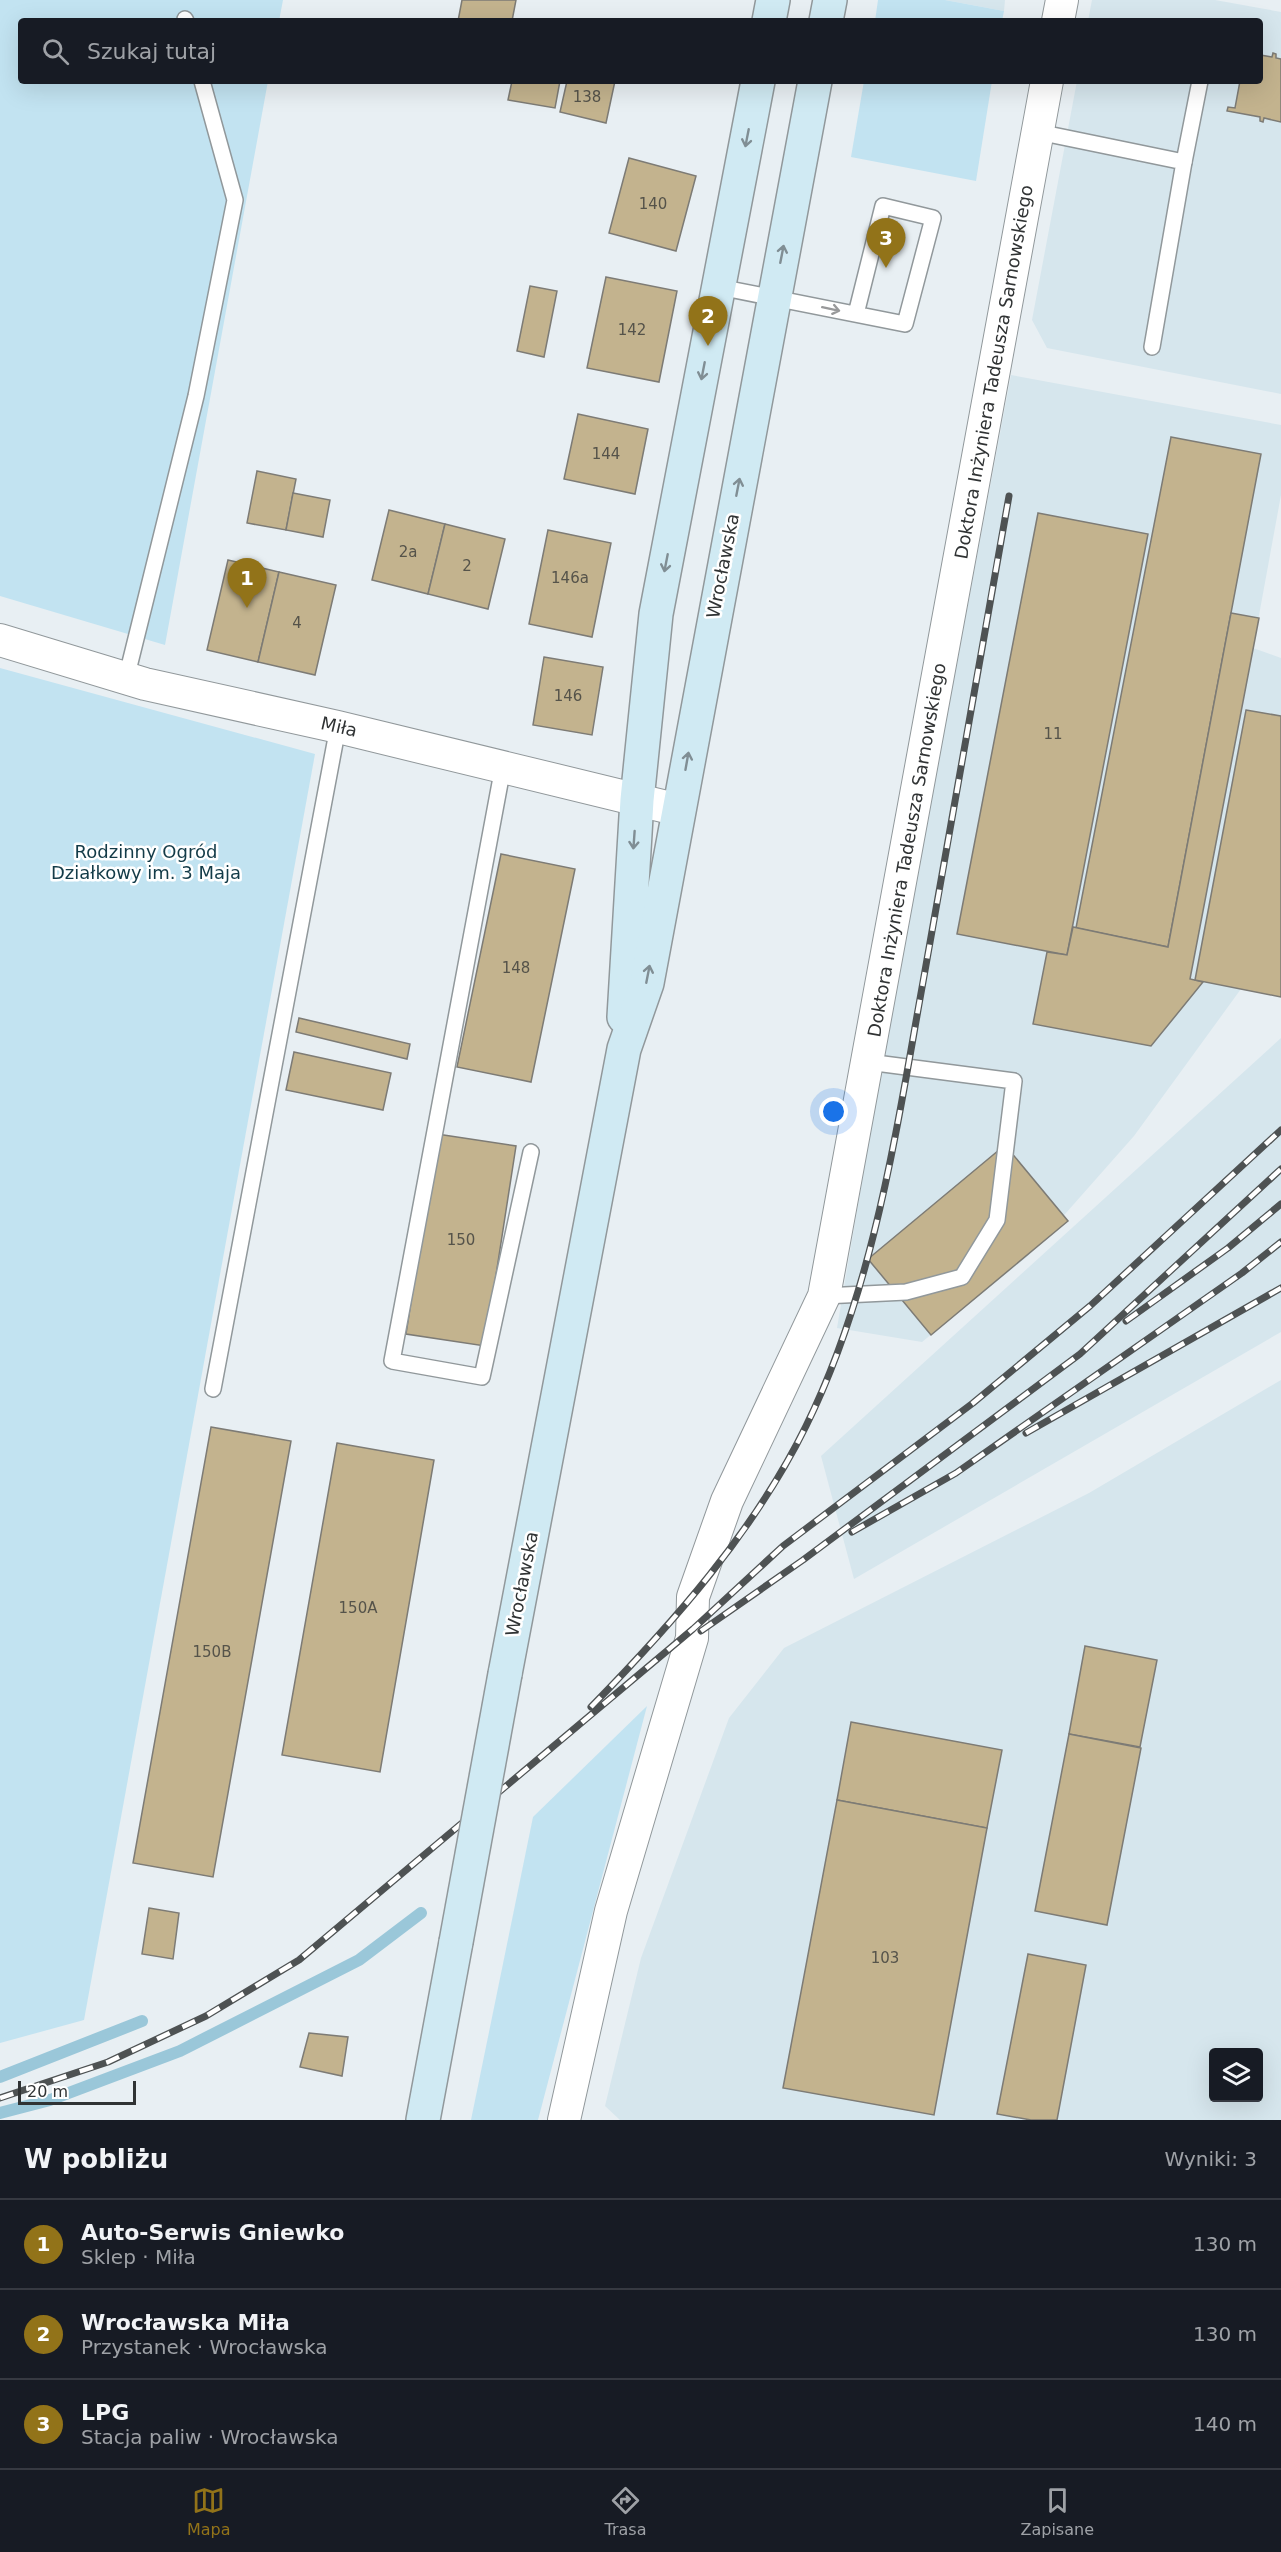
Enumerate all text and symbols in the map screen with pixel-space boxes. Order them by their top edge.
search box [18,18,1263,84]
icon: search [39,35,72,68]
text: Szukaj tutaj [87,39,216,64]
house number: 138 [573,88,601,106]
one-way arrow [741,128,752,148]
street label: Doktora Inżyniera Tadeusza Sarnowskiego [950,183,1037,561]
house number: 140 [639,195,667,213]
pin: 3 [866,218,906,268]
one-way arrow [777,245,788,264]
pin: 2 [688,296,728,346]
one-way arrow [820,304,840,315]
house number: 142 [618,321,646,339]
one-way arrow [697,361,708,381]
house number: 144 [592,445,620,463]
one-way arrow [733,477,744,497]
street label: Wrocławska [702,512,743,620]
house number: 2a [399,543,417,561]
one-way arrow [660,553,671,572]
house number: 2 [462,557,472,575]
pin: 1 [228,558,266,608]
house number: 146a [551,569,589,587]
house number: 4 [292,614,302,632]
street label: Doktora Inżyniera Tadeusza Sarnowskiego [863,661,950,1039]
house number: 146 [554,687,582,705]
street label: Miła [319,712,359,741]
house number: 11 [1043,725,1063,743]
one-way arrow [682,752,693,771]
one-way arrow [628,829,639,849]
park label: Rodzinny Ogród Działkowy im. 3 Maja [51,841,241,883]
house number: 148 [502,959,530,977]
one-way arrow [643,964,654,984]
your location [819,1097,848,1126]
house number: 150 [447,1231,475,1249]
street label: Wrocławska [501,1530,542,1638]
house number: 150A [339,1599,378,1617]
house number: 150B [193,1643,231,1661]
house number: 103 [871,1949,899,1967]
map controls [1209,2048,1263,2102]
button: layers [1209,2048,1263,2102]
scale bar [18,2078,136,2106]
text: 20 m [27,2082,68,2101]
text: W pobliżu [24,2144,168,2174]
text: Wyniki: 3 [1165,2147,1257,2171]
text: Auto-Serwis Gniewko [81,2220,344,2245]
text: 1 [37,2232,50,2256]
text: 130 m [1193,2232,1257,2256]
text: Sklep · Miła [81,2245,196,2269]
text: Wrocławska Miła [81,2310,290,2335]
text: 2 [37,2322,50,2346]
text: 130 m [1193,2322,1257,2346]
text: Przystanek · Wrocławska [81,2335,328,2359]
text: LPG [81,2400,129,2425]
text: 3 [37,2412,50,2436]
text: 140 m [1193,2412,1257,2436]
text: Stacja paliw · Wrocławska [81,2425,339,2449]
tab: Mapa [187,2484,231,2539]
tab: Trasa [605,2484,647,2539]
tab: Zapisane [1020,2484,1094,2539]

